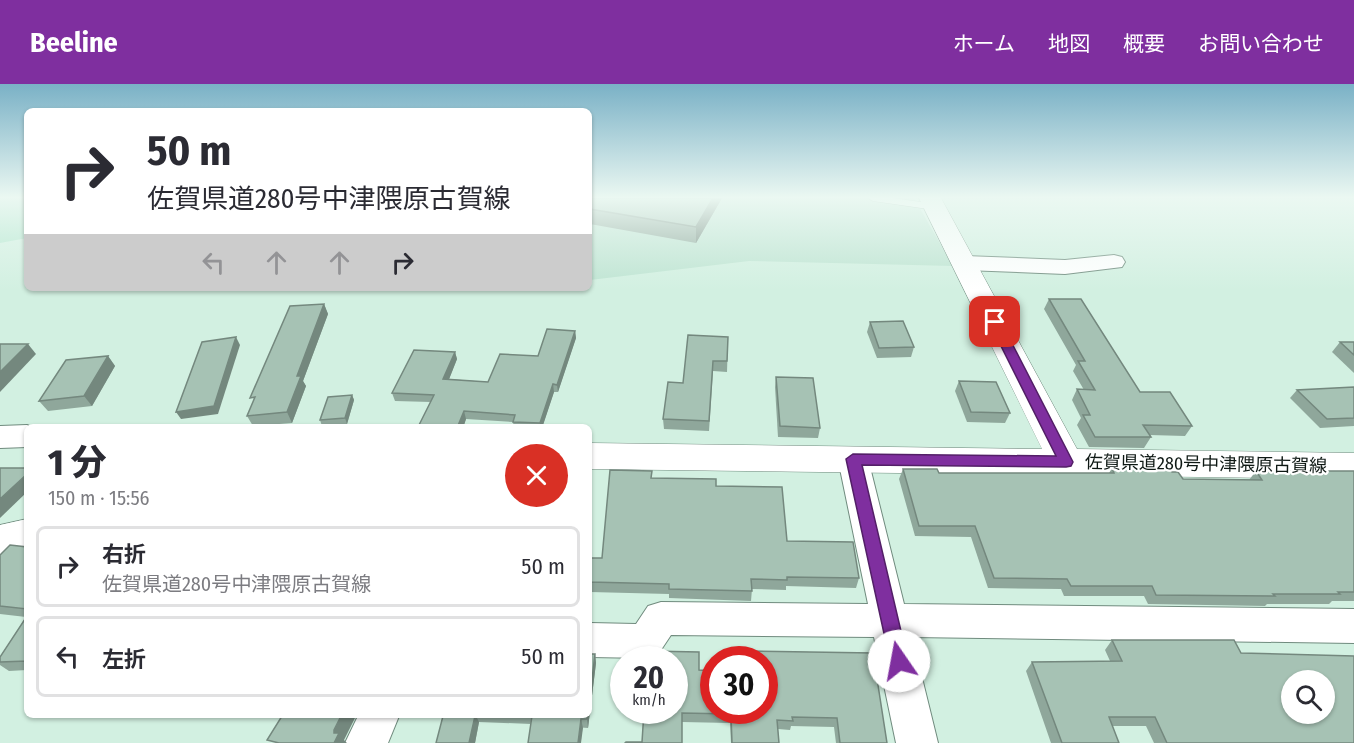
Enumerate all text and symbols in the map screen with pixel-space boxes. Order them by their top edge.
text: Beeline [30,26,118,59]
text: ホーム [953,31,1015,57]
text: 地図 [1048,31,1090,57]
text: 概要 [1123,31,1165,57]
text: お問い合わせ [1198,31,1324,57]
text: 50 m [147,126,231,176]
icon: right [48,132,126,210]
text: 佐賀県道280号中津隈原古賀線 [147,183,510,215]
icon: left [197,246,230,279]
icon: ahead [260,246,293,279]
icon: ahead [323,246,356,279]
icon: right [386,246,419,279]
pin [969,296,1020,347]
icon: arrive [978,305,1011,338]
text: 1 分 [48,441,107,485]
button: close [505,444,568,507]
street label: 佐賀県道280号中津隈原古賀線 [1085,451,1327,477]
text: 150 m · 15:56 [48,486,150,510]
text: 右折 [102,541,146,568]
icon: right [51,550,84,583]
text: 50 m [521,553,565,580]
text: 佐賀県道280号中津隈原古賀線 [102,572,371,596]
position arrow [867,629,931,693]
icon: left [51,640,84,673]
text: 50 m [521,643,565,670]
text: 左折 [102,646,146,673]
speed limit sign: 30 [700,646,778,724]
text: 20 [634,660,664,696]
map controls [1281,670,1335,724]
button: search [1281,670,1335,724]
text: km/h [632,691,666,709]

